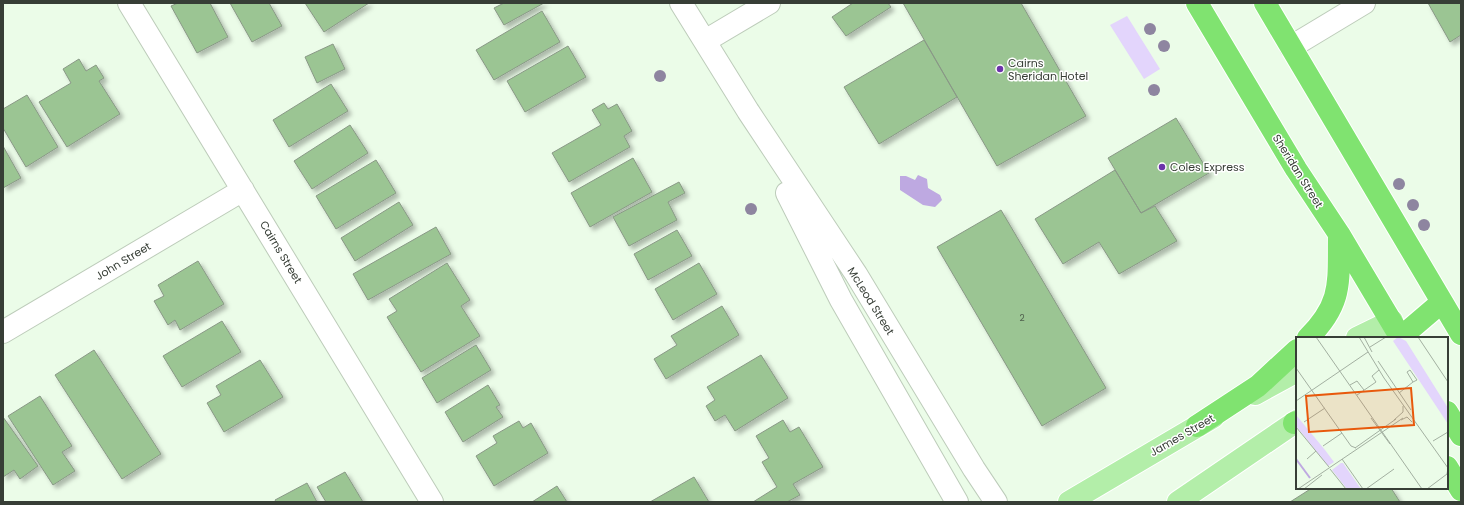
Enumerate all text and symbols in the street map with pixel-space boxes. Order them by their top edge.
place label: Cairns Sheridan Hotel [1008,55,1088,84]
marker: Cairns Sheridan Hotel [995,64,1005,74]
street label: Sheridan Street [1269,131,1327,211]
place label: Coles Express [1170,159,1245,175]
marker: Coles Express [1157,162,1167,172]
street label: Cairns Street [256,218,306,286]
street label: John Street [92,238,154,284]
street label: McLeod Street [844,264,898,338]
house number: 2 [1019,312,1025,324]
inset map [1296,337,1448,489]
street label: James Street [1147,410,1217,460]

